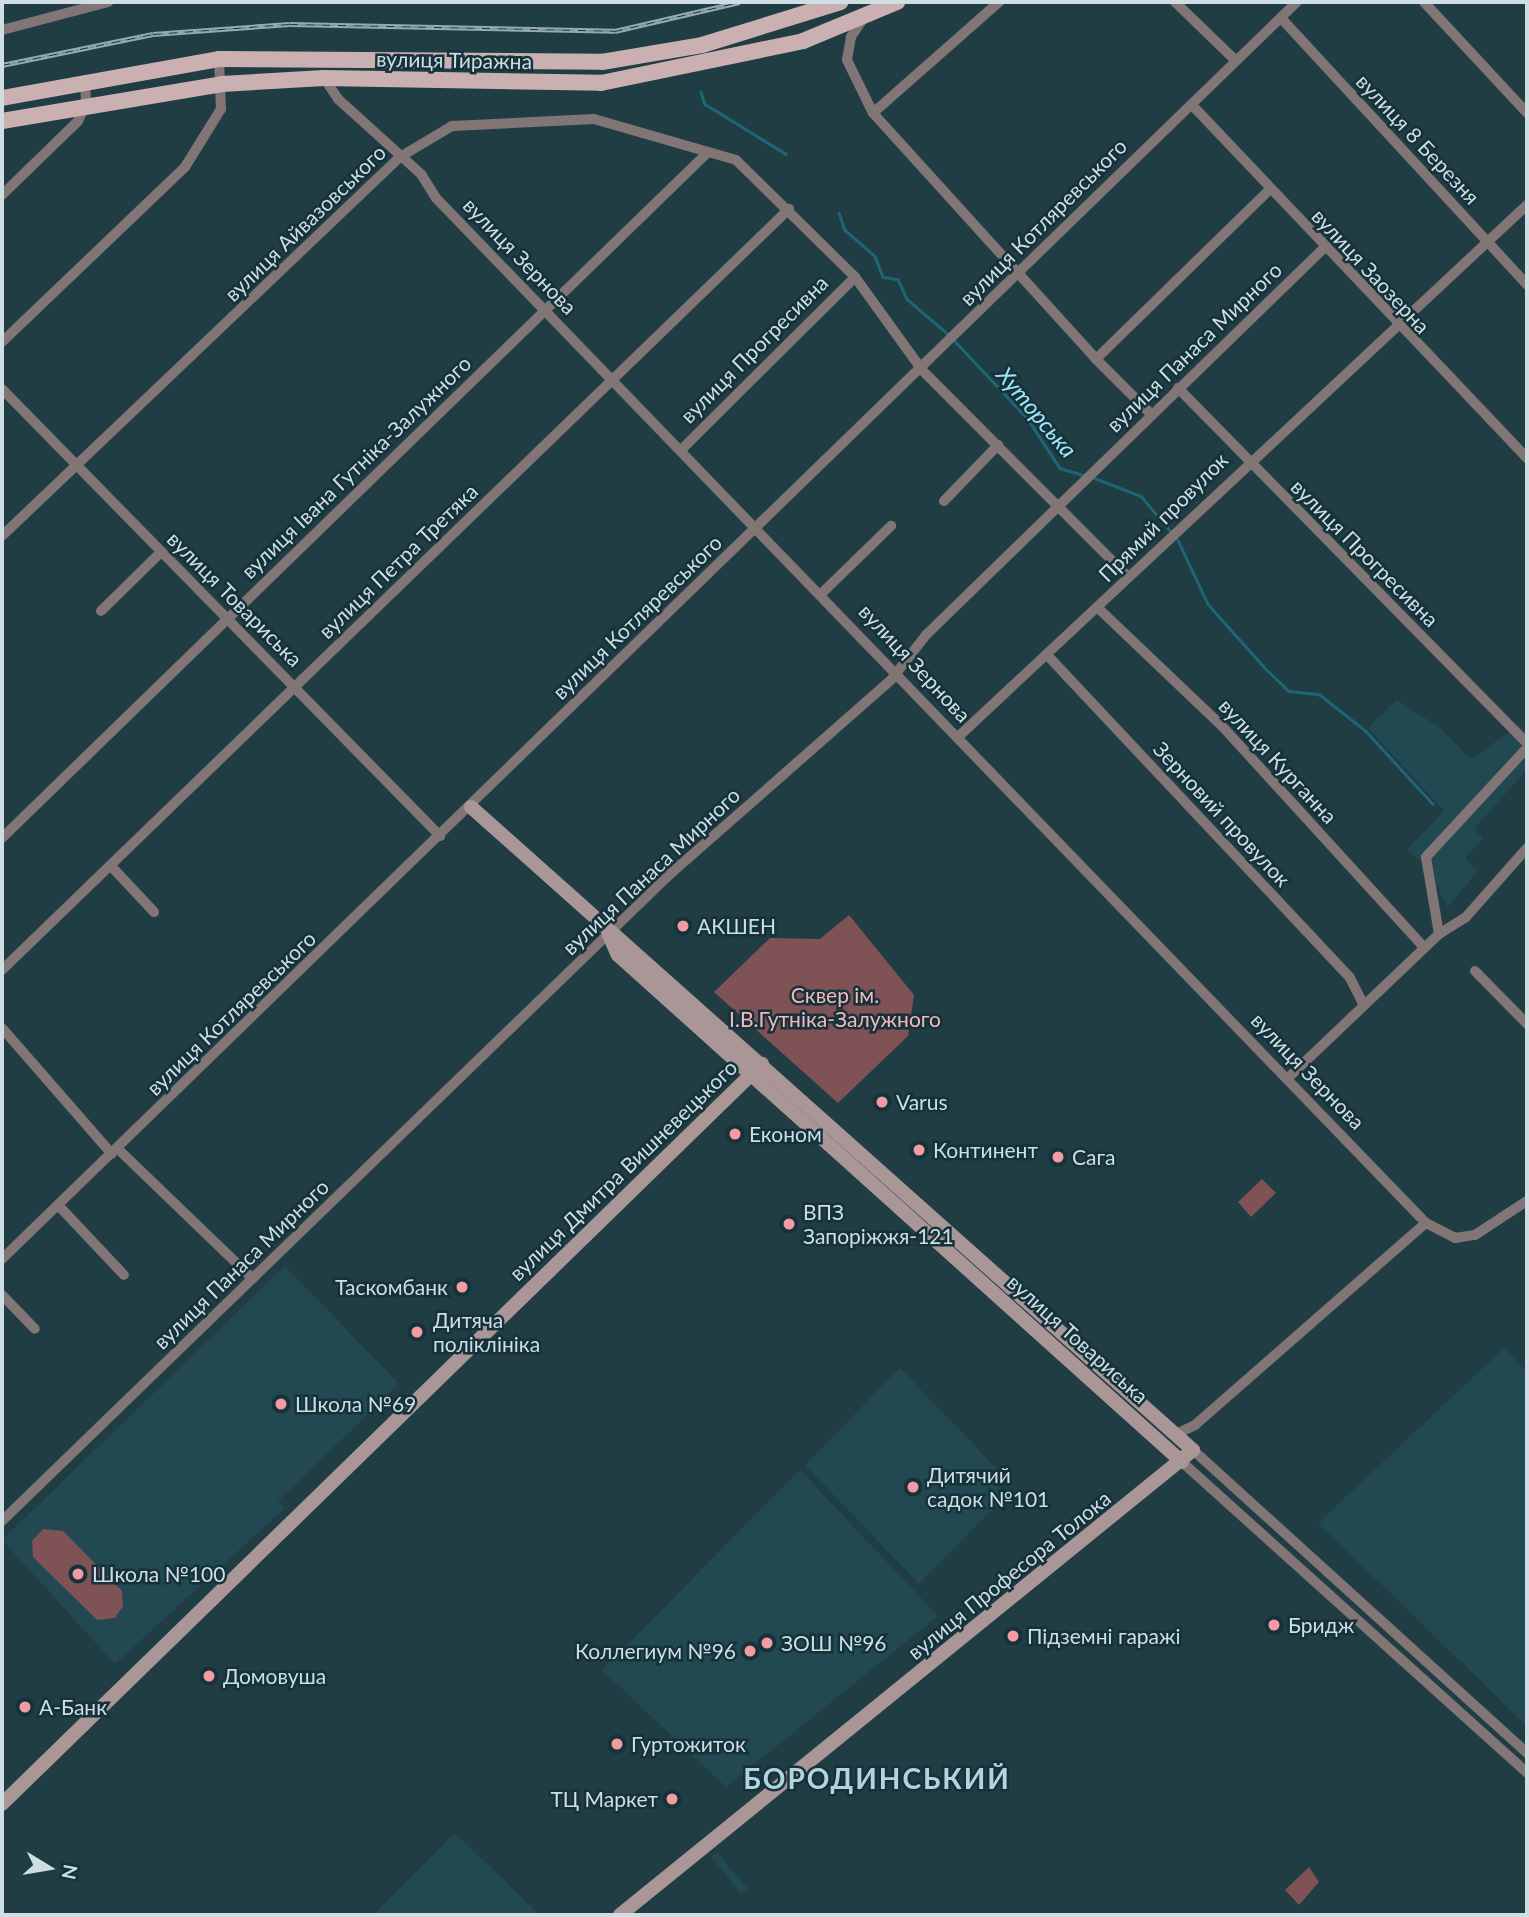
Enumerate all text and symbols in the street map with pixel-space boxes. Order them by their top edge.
street label: вулиця Тиражна [376,46,532,74]
street label: вулиця 8 Березня [1351,69,1485,209]
street label: вулиця Котляревського [954,133,1132,311]
street label: вулиця Айвазовського [219,140,391,306]
street label: вулиця Зернова [458,193,582,319]
street label: вулиця Заозерна [1307,203,1435,339]
street label: вулиця Панаса Мирного [1101,257,1287,437]
street label: вулиця Прогресивна [675,270,833,428]
street label: вулиця Івана Гутніка-Залужного [236,350,476,584]
water label: Хуторська [991,361,1083,463]
street label: Прямий провулок [1093,447,1233,587]
street label: вулиця Прогресивна [1286,474,1444,632]
street label: вулиця Петра Третяка [313,478,483,644]
street label: вулиця Товариська [162,526,308,672]
street label: вулиця Котляревського [547,530,727,704]
street label: вулиця Зернова [854,599,976,727]
street label: вулиця Курганна [1214,693,1342,829]
street label: Зерновий провулок [1148,736,1296,892]
street label: вулиця Панаса Мирного [557,782,745,960]
place label: АКШЕН [697,913,776,939]
marker: АКШЕН [675,918,691,934]
street label: вулиця Котляревського [141,926,321,1100]
park label: Сквер ім. І.В.Гутніка-Залужного [729,982,941,1032]
street label: вулиця Зернова [1246,1008,1370,1134]
street label: вулиця Дмитра Вишневецького [504,1054,742,1286]
place label: Varus [896,1089,948,1115]
marker: Varus [874,1094,890,1110]
place label: Економ [749,1121,822,1147]
marker: Економ [727,1126,743,1142]
place label: Континент [933,1137,1038,1163]
marker: Континент [911,1142,927,1158]
place label: Сага [1072,1144,1115,1170]
marker: Сага [1050,1149,1066,1165]
street label: вулиця Панаса Мирного [148,1174,334,1354]
place label: ВПЗ Запоріжжя-121 [803,1199,954,1249]
marker: ВПЗ Запоріжжя-121 [781,1216,797,1232]
street label: вулиця Товариська [1002,1269,1154,1409]
place label: Таскомбанк [335,1274,448,1300]
marker: Таскомбанк [454,1279,470,1295]
place label: Дитяча поліклініка [433,1307,540,1357]
marker: Дитяча поліклініка [407,1322,427,1342]
place label: Школа №69 [295,1391,416,1417]
marker: Школа №69 [273,1396,289,1412]
place label: Дитячий садок №101 [927,1462,1049,1512]
marker: Дитячий садок №101 [905,1479,921,1495]
street label: вулиця Професора Толока [902,1485,1116,1665]
place label: Школа №100 [92,1561,225,1587]
marker: Школа №100 [70,1566,86,1582]
place label: Бридж [1288,1612,1354,1638]
marker: Бридж [1266,1617,1282,1633]
place label: Підземні гаражі [1027,1623,1181,1649]
marker: Підземні гаражі [1005,1628,1021,1644]
place label: ЗОШ №96 [781,1630,887,1656]
marker: ЗОШ №96 [759,1635,775,1651]
place label: Коллегиум №96 [575,1638,736,1664]
marker: Коллегиум №96 [742,1643,758,1659]
place label: Домовуша [223,1663,326,1689]
marker: Домовуша [201,1668,217,1684]
place label: А-Банк [39,1694,107,1720]
marker: А-Банк [17,1699,33,1715]
place label: Гуртожиток [631,1731,746,1757]
marker: Гуртожиток [609,1736,625,1752]
district label: БОРОДИНСЬКИЙ [745,1761,1009,1795]
place label: ТЦ Маркет [550,1786,658,1812]
marker: ТЦ Маркет [664,1791,680,1807]
north arrow [14,1833,84,1903]
text: N [57,1863,83,1881]

